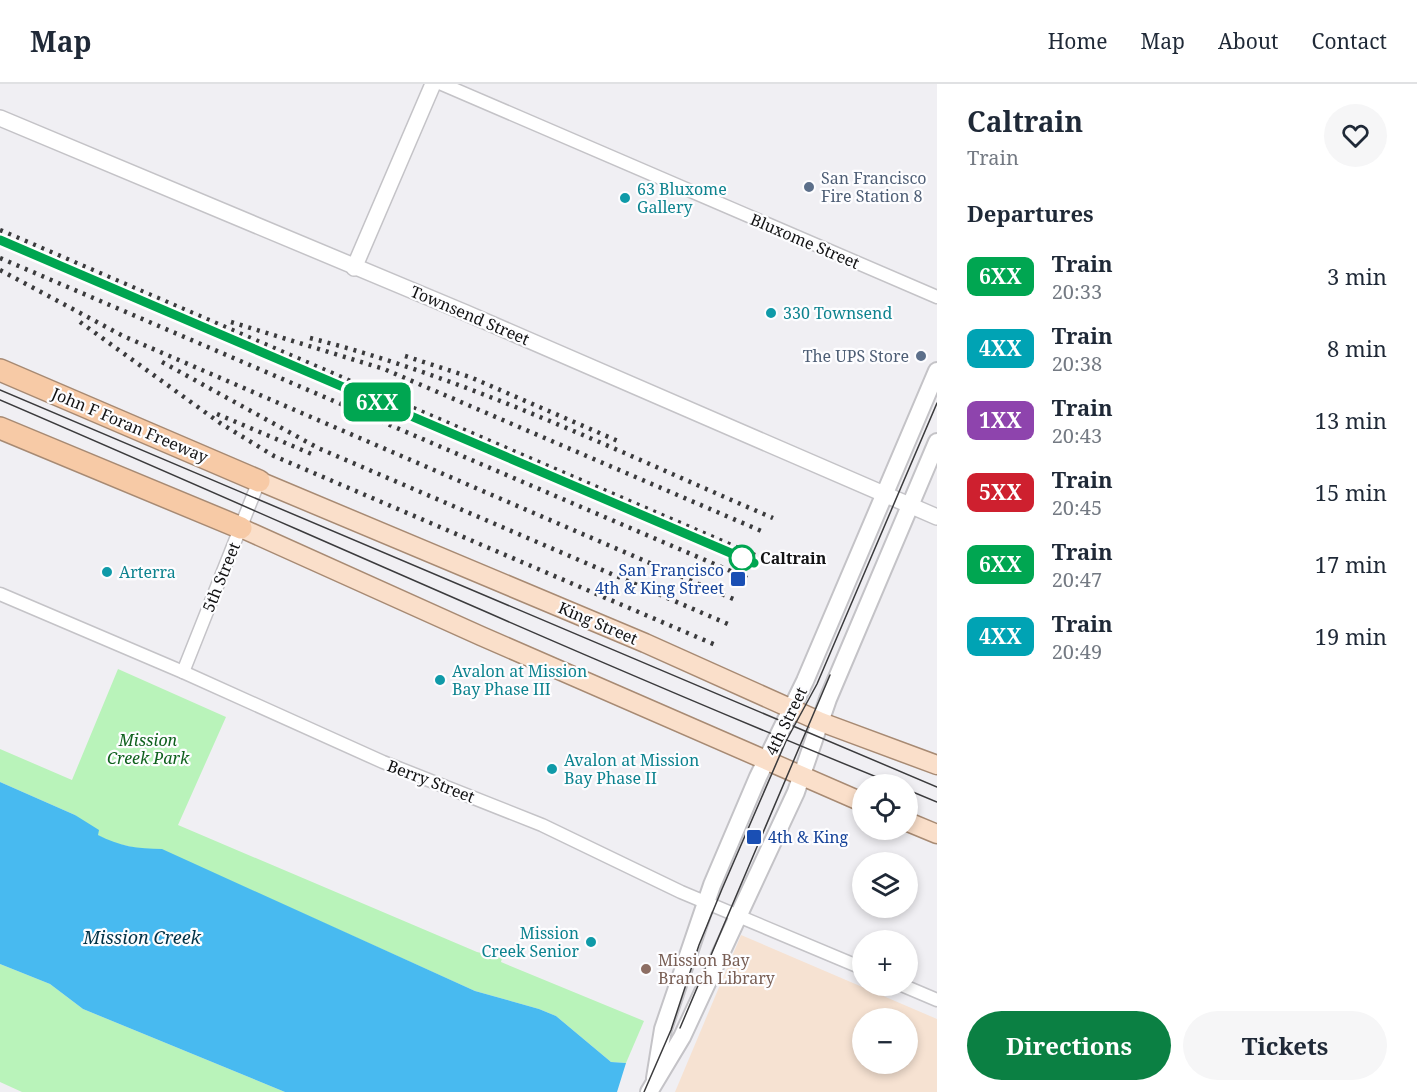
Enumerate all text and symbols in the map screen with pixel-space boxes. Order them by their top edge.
text: Map [30,22,92,60]
text: Home [1048,27,1108,55]
text: Map [1141,27,1185,55]
text: About [1218,27,1279,55]
text: Contact [1312,27,1387,55]
text: Caltrain [967,102,1083,140]
button: heart [1324,104,1387,167]
text: Train [967,144,1019,171]
place label: San Francisco Fire Station 8 [821,167,927,207]
place label: 63 Bluxome Gallery [637,178,727,218]
marker: San Francisco Fire Station 8 [802,180,816,194]
marker: 63 Bluxome Gallery [618,191,632,205]
text: Departures [967,198,1094,228]
street label: Bluxome Street [747,208,863,274]
text: Train [1052,248,1113,278]
text: 3 min [1327,261,1387,291]
text: 6XX [979,262,1022,290]
text: 20:33 [1052,278,1102,305]
street label: Townsend Street [407,280,533,350]
place label: 330 Townsend [783,302,892,324]
marker: 330 Townsend [764,306,778,320]
text: Train [1052,320,1113,350]
text: 8 min [1327,333,1387,363]
text: 4XX [979,334,1022,362]
place label: The UPS Store [803,345,909,367]
marker: The UPS Store [914,349,928,363]
text: 20:38 [1052,350,1102,377]
street label: John F Foran Freeway [48,382,212,468]
line badge: 6XX [342,382,412,422]
text: 6XX [356,388,398,416]
text: Train [1052,392,1113,422]
text: 13 min [1315,405,1387,435]
text: 1XX [979,406,1022,434]
text: 20:43 [1052,422,1102,449]
text: Train [1052,464,1113,494]
text: 15 min [1315,477,1387,507]
text: 5XX [979,478,1022,506]
text: 20:45 [1052,494,1102,521]
text: Train [1052,536,1113,566]
street label: 5th Street [197,538,245,615]
marker: Caltrain [729,545,755,571]
place label: Caltrain [760,547,827,569]
text: 17 min [1315,549,1387,579]
text: 6XX [979,550,1022,578]
place label: San Francisco 4th & King Street [595,559,724,599]
place label: Arterra [119,561,176,583]
marker: Arterra [100,565,114,579]
text: 20:47 [1052,566,1102,593]
marker: San Francisco 4th & King Street [729,570,747,588]
street label: King Street [555,596,641,650]
text: Train [1052,608,1113,638]
text: 19 min [1315,621,1387,651]
text: 4XX [979,622,1022,650]
text: 20:49 [1052,638,1102,665]
place label: Avalon at Mission Bay Phase III [452,660,587,700]
marker: Avalon at Mission Bay Phase III [433,673,447,687]
street label: 4th Street [760,683,812,759]
park label: Mission Creek Park [107,729,190,769]
place label: Avalon at Mission Bay Phase II [564,749,699,789]
street label: Berry Street [384,754,478,808]
marker: Avalon at Mission Bay Phase II [545,762,559,776]
map controls [852,774,918,1074]
button: locate [852,774,918,840]
place label: 4th & King [768,826,849,848]
marker: 4th & King [745,828,763,846]
button: layers [852,852,918,918]
place label: Mission Creek Senior [482,922,579,962]
water label: Mission Creek [82,925,202,949]
button: + [852,930,918,996]
marker: Mission Creek Senior [584,935,598,949]
place label: Mission Bay Branch Library [658,949,776,989]
marker: Mission Bay Branch Library [639,962,653,976]
button: − [852,1008,918,1074]
button: Directions [967,1011,1171,1080]
button: Tickets [1183,1011,1387,1080]

